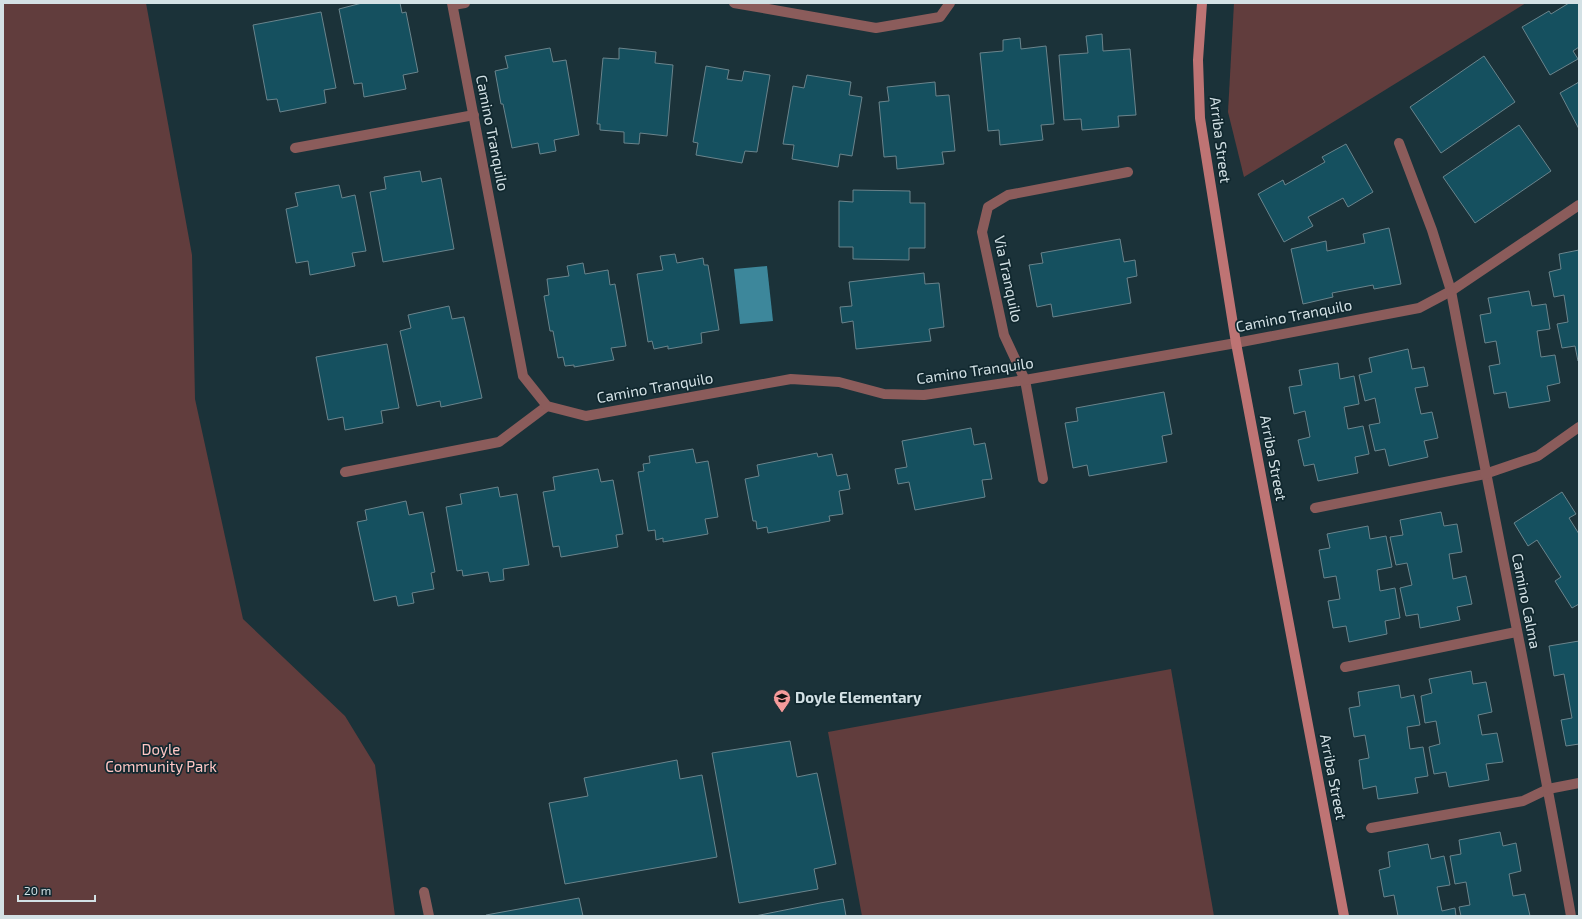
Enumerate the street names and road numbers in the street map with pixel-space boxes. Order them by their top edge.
street label: Camino Tranquilo [473,73,513,192]
street label: Arriba Street [1207,96,1235,184]
street label: Via Tranquilo [991,234,1027,324]
street label: Camino Tranquilo [1234,295,1353,335]
street label: Camino Tranquilo [915,353,1035,387]
street label: Camino Tranquilo [595,368,714,406]
street label: Arriba Street [1257,413,1291,502]
street label: Camino Calma [1509,552,1545,650]
street label: Arriba Street [1317,732,1351,821]

